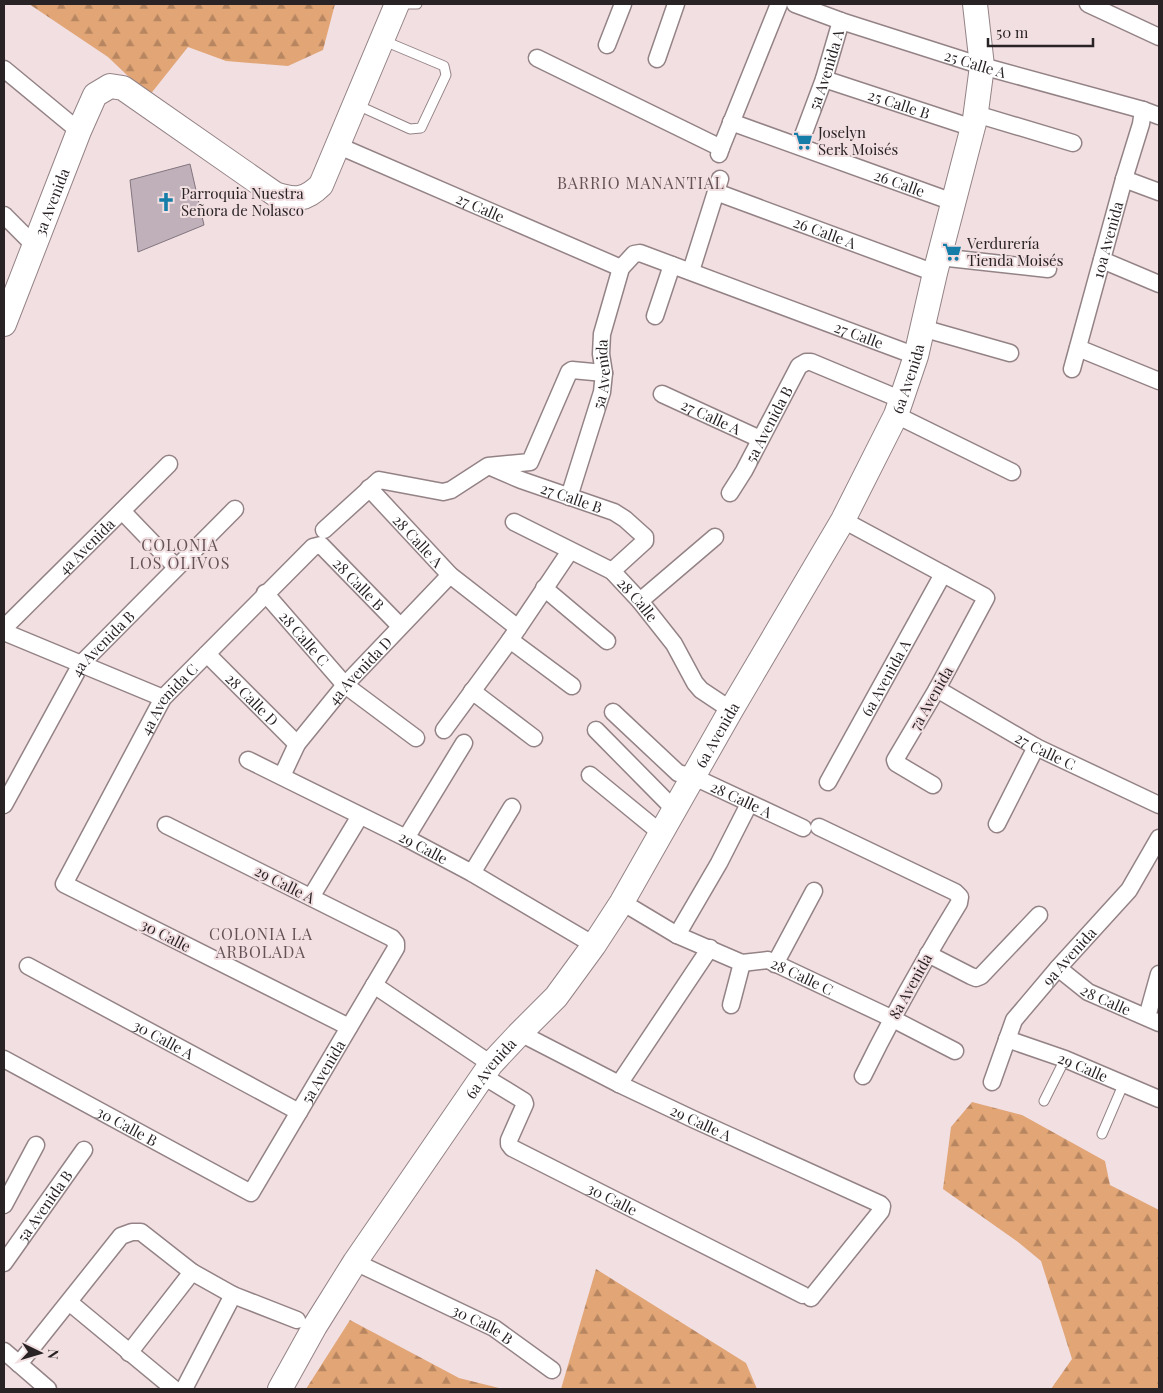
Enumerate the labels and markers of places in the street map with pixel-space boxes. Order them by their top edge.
place label: Joselyn Serk Moisés [817,122,898,159]
supermarket icon: Joselyn Serk Moisés [792,130,814,152]
place label: Parroquia Nuestra Señora de Nolasco [181,183,304,220]
church icon: Parroquia Nuestra Señora de Nolasco [155,191,177,213]
place label: Verdurería Tienda Moisés [966,233,1063,270]
supermarket icon: Verdurería Tienda Moisés [941,241,963,263]

